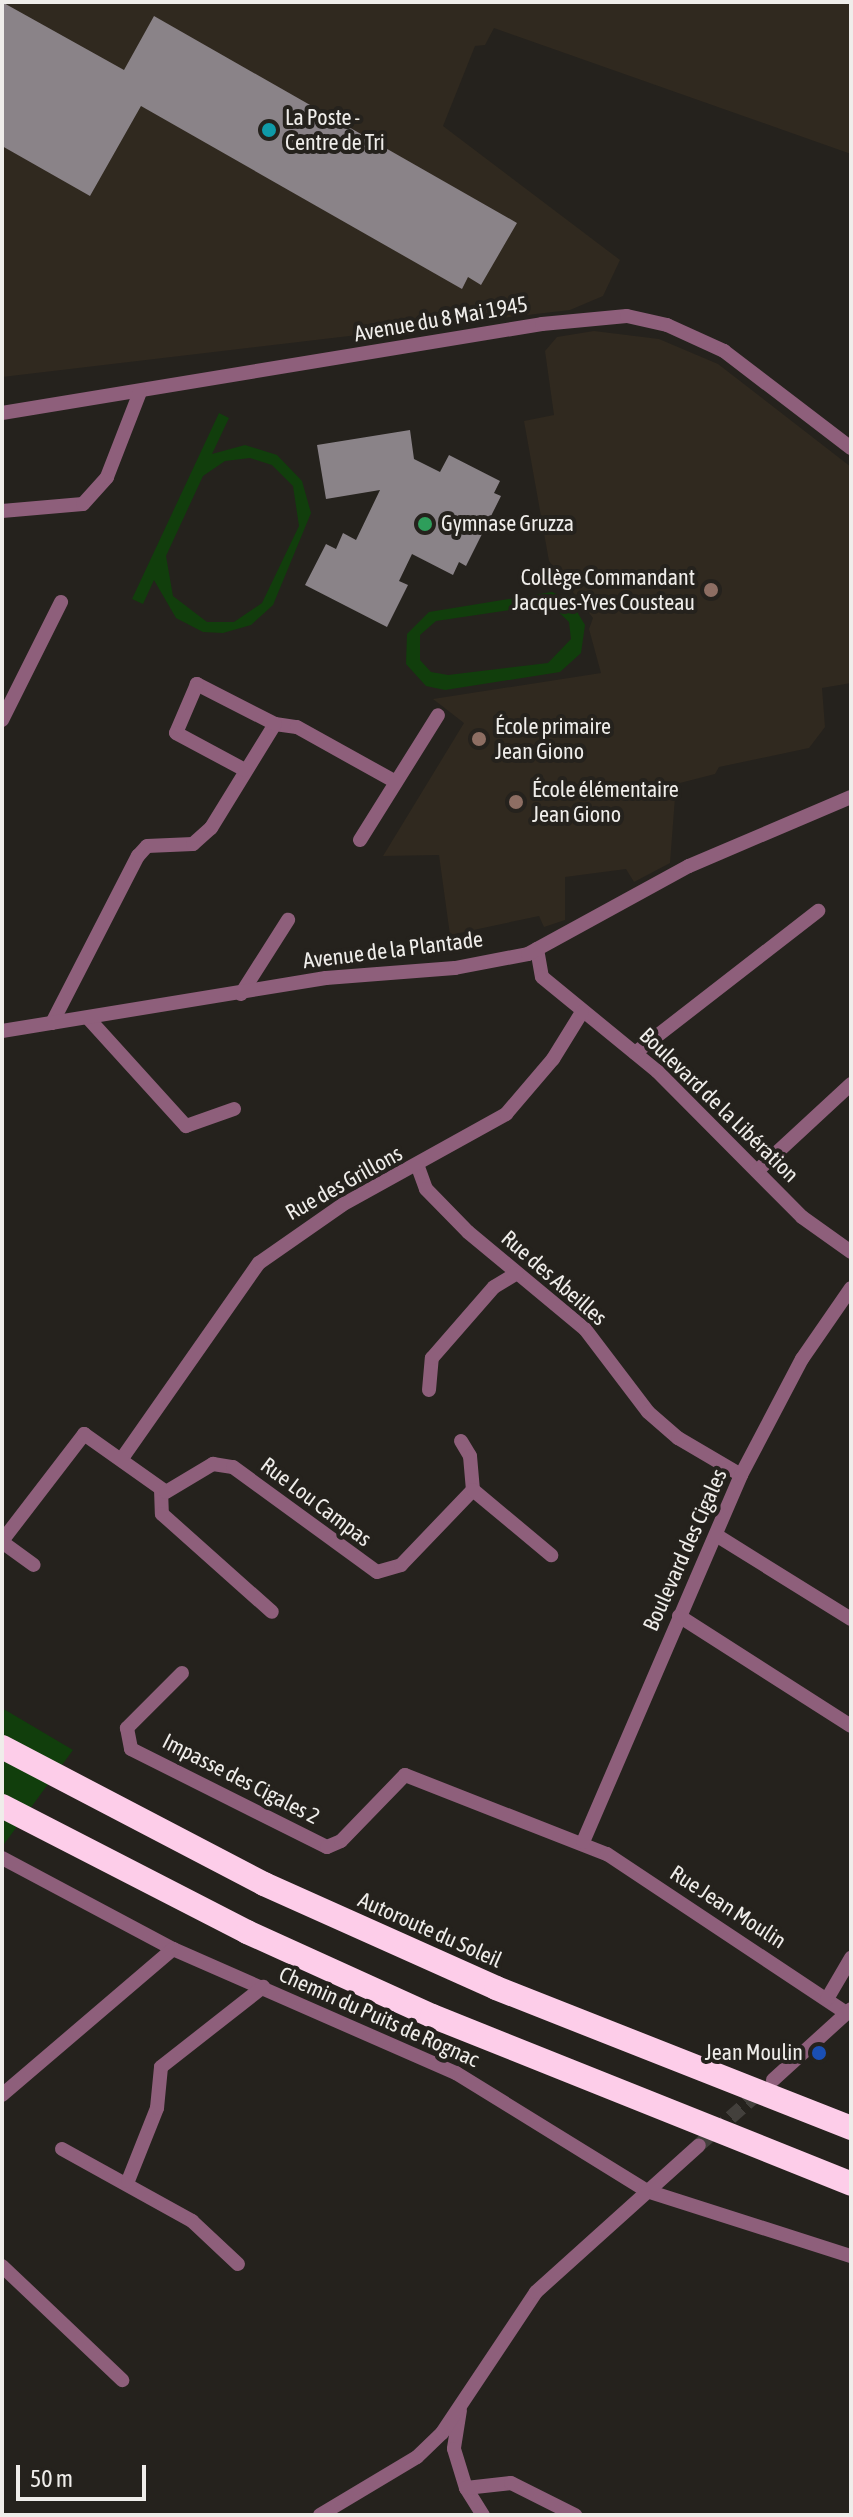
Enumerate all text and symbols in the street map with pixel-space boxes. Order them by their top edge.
place label: La Poste - Centre de Tri [285,104,385,156]
marker: La Poste - Centre de Tri [260,121,278,139]
street label: Avenue du 8 Mai 1945 [352,291,530,347]
place label: Gymnase Gruzza [441,511,574,537]
marker: Gymnase Gruzza [416,515,434,533]
place label: Collège Commandant Jacques-Yves Cousteau [512,564,695,616]
marker: Collège Commandant Jacques-Yves Cousteau [702,581,720,599]
place label: École primaire Jean Giono [495,713,611,764]
marker: École primaire Jean Giono [470,730,488,748]
place label: École élémentaire Jean Giono [532,776,679,828]
marker: École élémentaire Jean Giono [507,793,525,811]
street label: Avenue de la Plantade [302,926,484,974]
street label: Boulevard de la Libération [634,1022,804,1188]
street label: Rue des Grillons [281,1140,407,1226]
street label: Rue des Abeilles [496,1225,612,1331]
street label: Rue Lou Campas [256,1452,376,1552]
street label: Boulevard des Cigales [637,1465,733,1635]
street label: Impasse des Cigales 2 [158,1728,324,1830]
street label: Rue Jean Moulin [665,1860,791,1954]
street label: Autoroute du Soleil [354,1887,506,1973]
street label: Chemin du Puits de Rognac [275,1961,483,2073]
place label: Jean Moulin [705,2040,803,2066]
marker: Jean Moulin [810,2044,828,2062]
scale bar [20,2449,150,2499]
text: 50 m [30,2465,73,2492]

